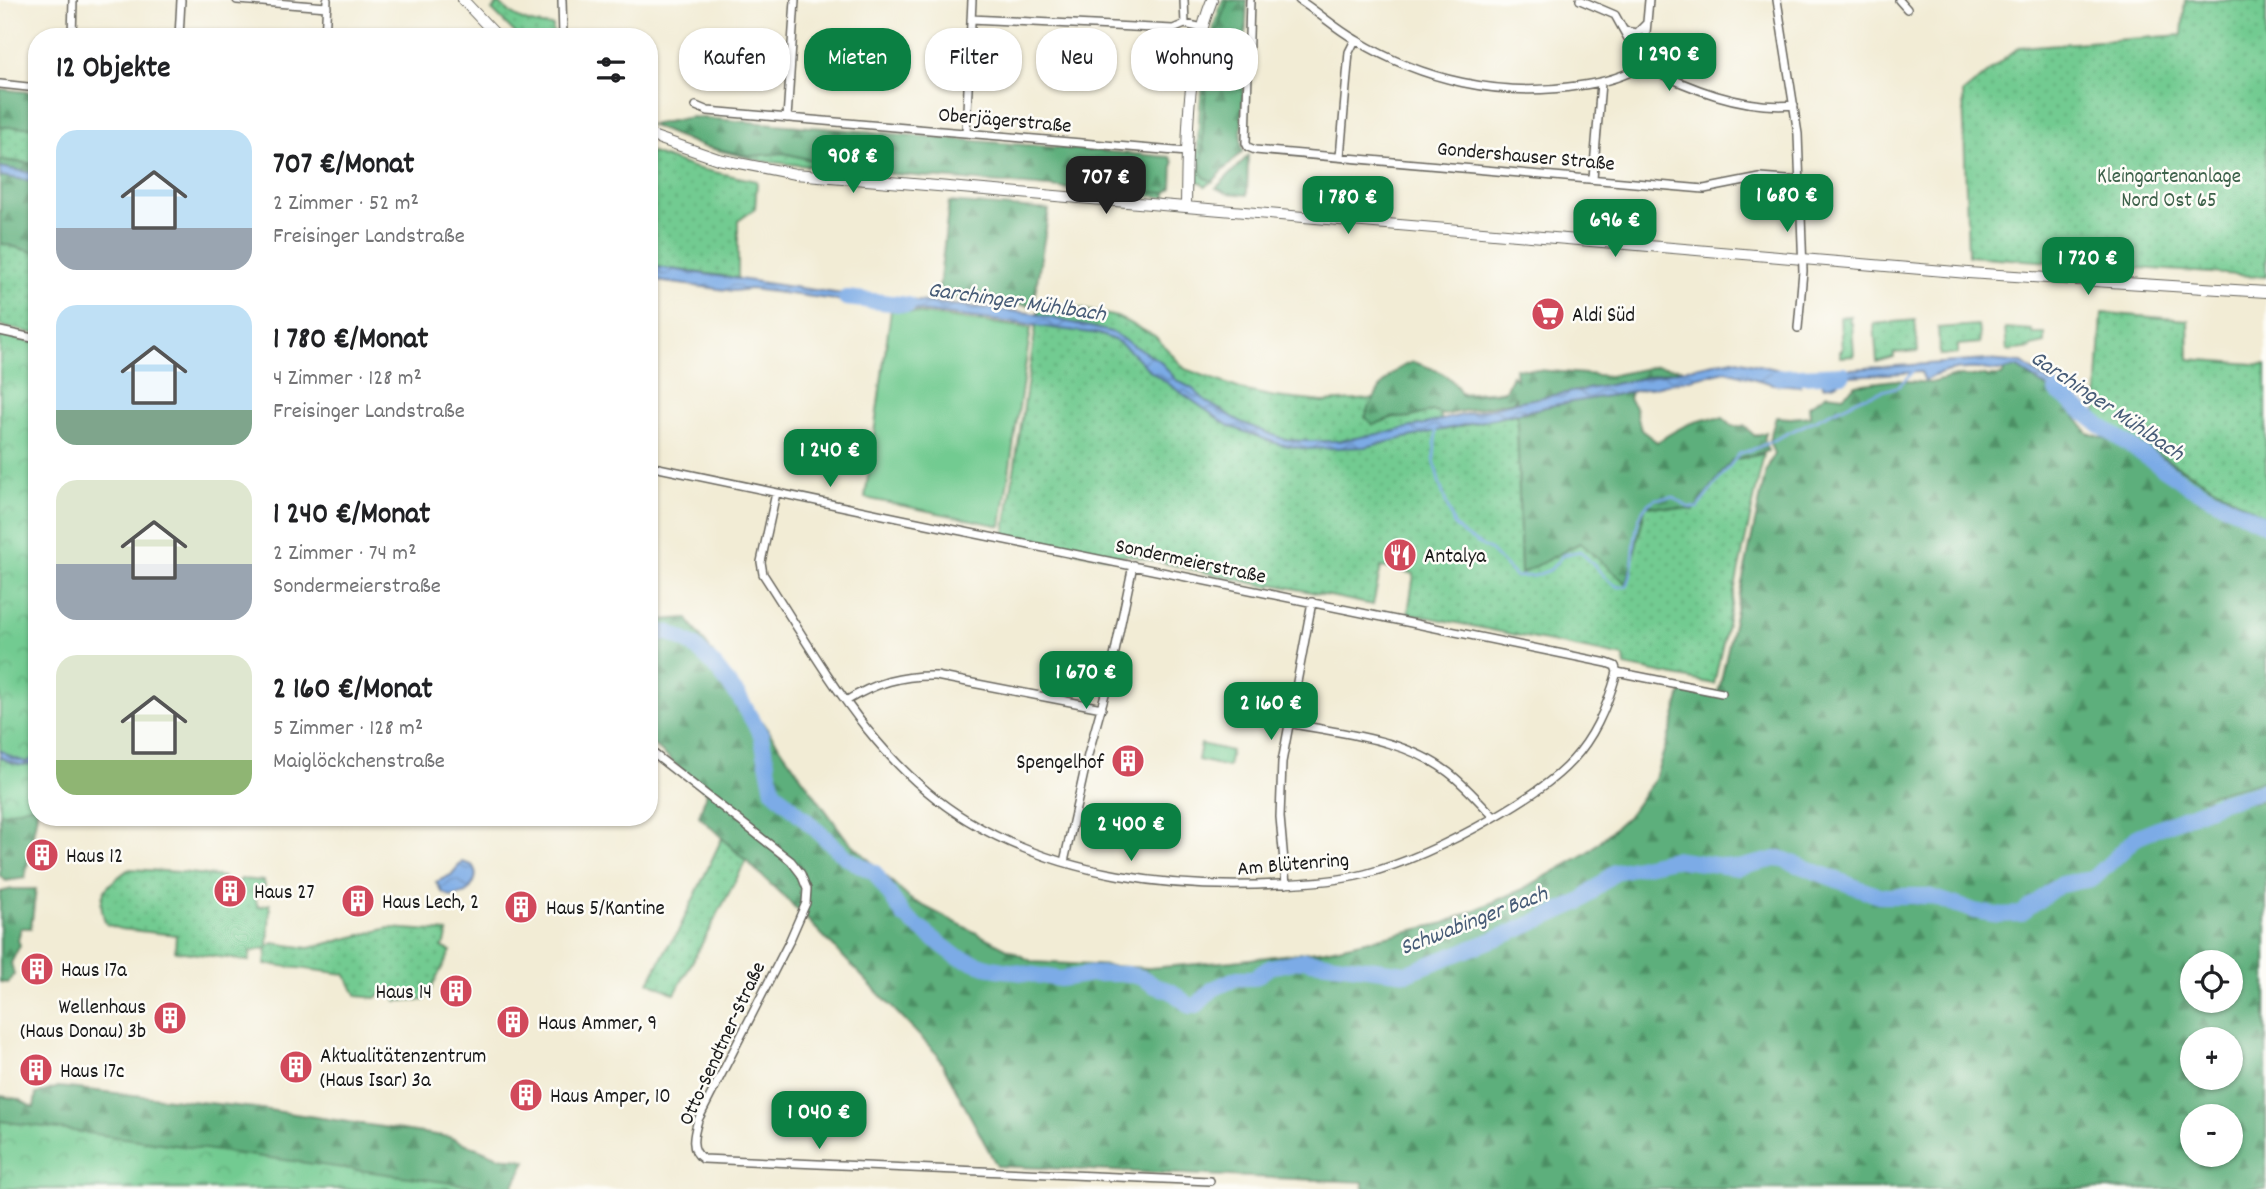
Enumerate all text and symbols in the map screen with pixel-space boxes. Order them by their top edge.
chip: Kaufen [679,28,790,91]
chip: Mieten [804,28,911,91]
chip: Filter [925,28,1022,91]
chip: Neu [1036,28,1117,91]
chip: Wohnung [1131,28,1258,91]
pin: 1 290 € [1604,34,1734,93]
text: 1 290 € [1638,39,1700,72]
text: 12 Objekte [56,49,170,92]
icon: filters [592,51,630,89]
street label: Oberjägerstraße [937,101,1073,143]
street label: Gondershauser Straße [1436,135,1616,181]
pin: 908 € [804,136,902,195]
text: 908 € [828,141,878,174]
text: 707 €/Monat [273,145,414,188]
pin: 707 € [1057,156,1155,216]
icon: home [112,158,196,242]
text: 707 € [1082,162,1130,195]
park label: Kleingartenanlage Nord Ost 65 [2097,163,2241,217]
pin: 1 680 € [1722,174,1852,234]
pin: 1 780 € [1283,176,1413,236]
text: 1 680 € [1756,180,1818,213]
text: 1 780 € [1319,182,1377,215]
text: 2 Zimmer · 52 m² [273,188,419,221]
pin: 696 € [1566,200,1664,259]
text: 696 € [1589,205,1641,238]
text: Freisinger Landstraße [273,221,465,254]
pin: 1 720 € [2023,238,2153,297]
text: 1 720 € [2058,243,2118,276]
water label: Garchinger Mühlbach [925,275,1109,332]
supermarket icon: Aldi Süd [1529,295,1567,333]
place label: Aldi Süd [1572,302,1635,332]
text: 1 780 €/Monat [273,320,428,363]
icon: home [112,333,196,417]
water label: Garchinger Mühlbach [2022,343,2191,472]
text: 4 Zimmer · 128 m² [273,363,422,396]
text: Freisinger Landstraße [273,396,465,429]
pin: 1 240 € [765,430,895,489]
text: 1 240 € [800,435,860,468]
text: 1 240 €/Monat [273,495,430,538]
icon: home [112,508,196,592]
street label: Sondermeierstraße [1112,532,1268,594]
restaurant icon: Antalya [1381,536,1419,574]
text: 2 Zimmer · 74 m² [273,538,417,571]
place label: Antalya [1424,543,1487,573]
text: Sondermeierstraße [273,571,441,604]
pin: 1 670 € [1021,652,1151,711]
text: 1 670 € [1055,657,1117,690]
text: 2 160 €/Monat [273,670,433,713]
pin: 2 160 € [1206,682,1336,742]
icon: home [112,683,196,767]
text: 2 160 € [1240,688,1302,721]
text: 5 Zimmer · 128 m² [273,713,423,746]
building icon: Spengelhof [1109,742,1147,780]
text: Maiglöckchenstraße [273,746,445,779]
place label: Spengelhof [1016,749,1105,779]
pin: 2 400 € [1066,804,1196,863]
text: 2 400 € [1097,809,1165,842]
building icon: Haus 12 [23,836,61,874]
place label: Haus 12 [66,843,123,873]
street label: Am Blütenring [1236,846,1350,886]
building icon: Haus 27 [211,872,249,910]
water label: Schwabinger Bach [1396,878,1554,966]
place label: Haus 27 [254,879,315,909]
building icon: Haus Lech, 2 [339,882,377,920]
building icon: Haus 5/Kantine [502,888,540,926]
place label: Haus Lech, 2 [382,889,479,919]
place label: Haus 5/Kantine [546,895,665,925]
building icon: Haus 17a [18,950,56,988]
map controls [2180,950,2243,1167]
button: locate [2180,950,2243,1013]
place label: Haus 17a [61,957,128,987]
street label: Otto-Sendtner-Straße [673,957,775,1131]
building icon: Haus 14 [437,972,475,1010]
place label: Haus 14 [375,979,432,1009]
place label: Wellenhaus (Haus Donau) 3b [20,994,146,1048]
building icon: Wellenhaus (Haus Donau) 3b [151,999,189,1037]
building icon: Haus Ammer, 9 [494,1003,532,1041]
place label: Haus Ammer, 9 [538,1010,657,1040]
button: + [2180,1027,2243,1090]
place label: Aktualitätenzentrum (Haus Isar) 3a [320,1043,486,1097]
building icon: Aktualitätenzentrum (Haus Isar) 3a [277,1048,315,1086]
building icon: Haus 17c [17,1051,55,1089]
place label: Haus 17c [60,1058,124,1088]
building icon: Haus Amper, 10 [507,1076,545,1114]
place label: Haus Amper, 10 [550,1083,671,1113]
pin: 1 040 € [754,1092,884,1151]
text: 1 040 € [787,1097,851,1130]
button: − [2180,1104,2243,1167]

